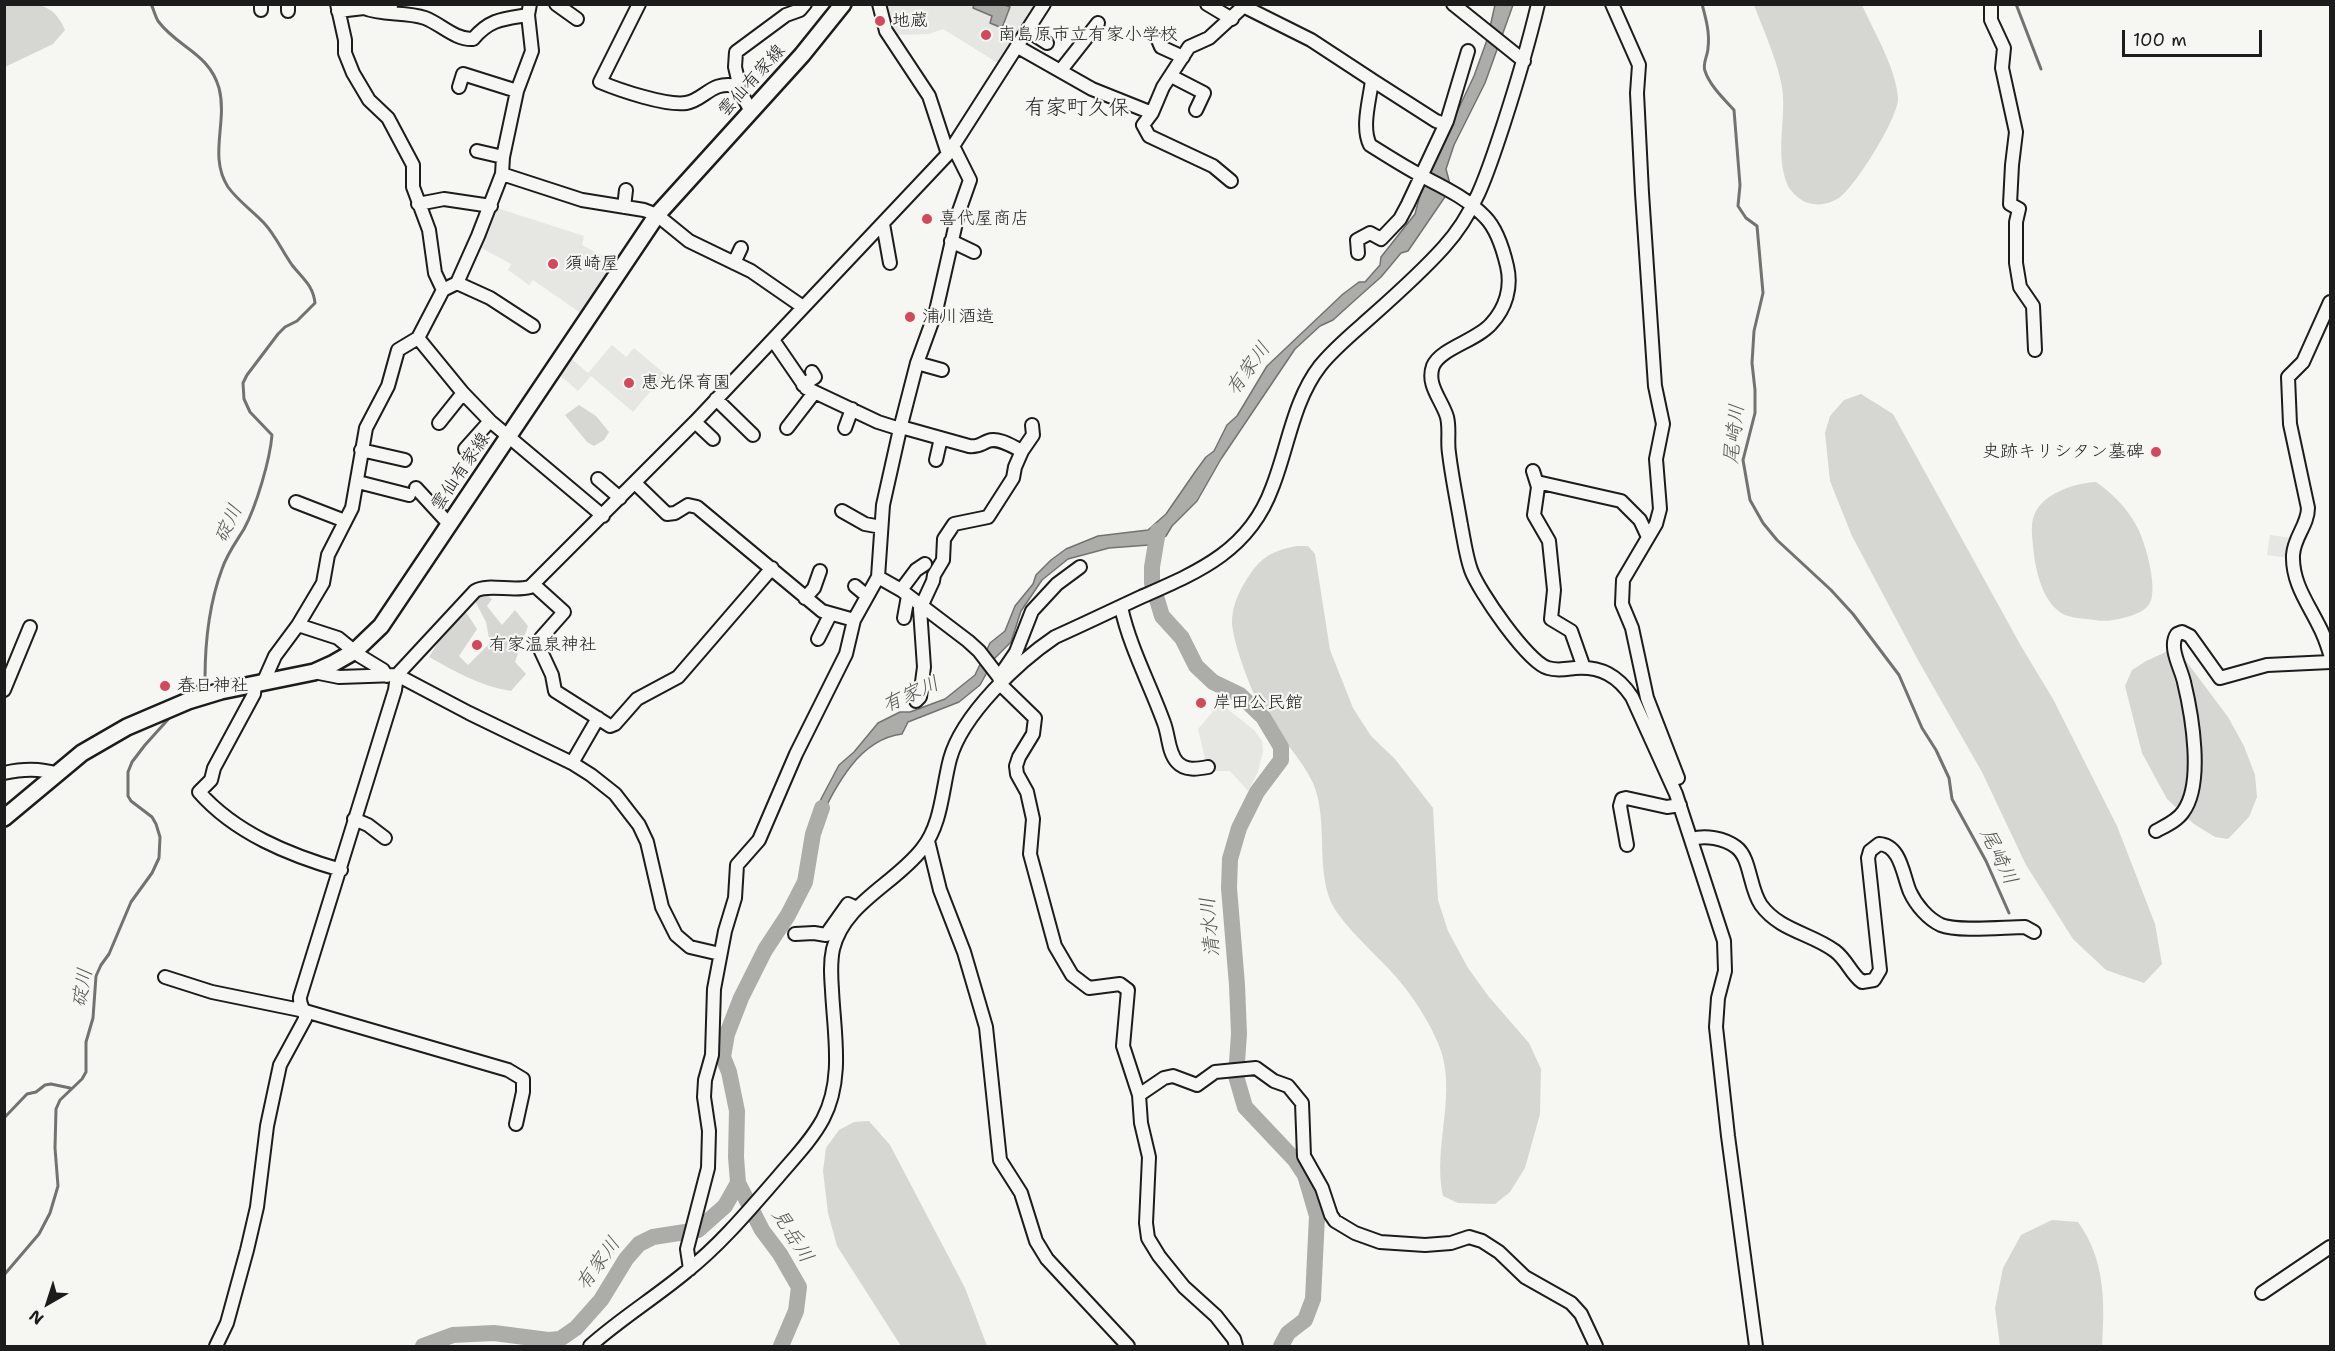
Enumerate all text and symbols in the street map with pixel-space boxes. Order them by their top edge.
place label: 地蔵 [892,10,928,32]
marker: 地蔵 [873,14,887,28]
scale bar [2125,18,2264,56]
place label: 南島原市立有家小学校 [998,24,1178,46]
marker: 南島原市立有家小学校 [979,28,993,42]
text: 100 m [2133,28,2187,52]
street label: 雲仙有家線 [714,40,790,122]
district label: 有家町久保 [1025,96,1129,122]
place label: 喜代屋商店 [939,208,1029,230]
marker: 喜代屋商店 [920,212,934,226]
place label: 須崎屋 [565,253,619,275]
marker: 須崎屋 [546,257,560,271]
place label: 浦川酒造 [922,306,994,328]
marker: 浦川酒造 [903,310,917,324]
water label: 有家川 [1222,338,1276,400]
place label: 恵光保育園 [641,372,731,394]
marker: 恵光保育園 [622,376,636,390]
water label: 尾崎川 [1720,403,1750,465]
street label: 雲仙有家線 [427,429,495,515]
place label: 史跡キリシタン墓碑 [1982,441,2144,463]
marker: 史跡キリシタン墓碑 [2149,445,2163,459]
water label: 碇川 [210,501,248,547]
place label: 有家温泉神社 [489,634,597,656]
marker: 有家温泉神社 [470,638,484,652]
water label: 有家川 [879,672,943,718]
place label: 春日神社 [177,675,249,697]
marker: 春日神社 [158,679,172,693]
place label: 岸田公民館 [1213,692,1303,714]
marker: 岸田公民館 [1194,696,1208,710]
water label: 尾崎川 [1974,825,2022,889]
water label: 清水川 [1196,896,1226,958]
water label: 碇川 [68,966,98,1010]
water label: 見岳川 [766,1204,818,1268]
water label: 有家川 [572,1233,626,1295]
north arrow [18,1273,78,1333]
text: N [25,1305,48,1330]

